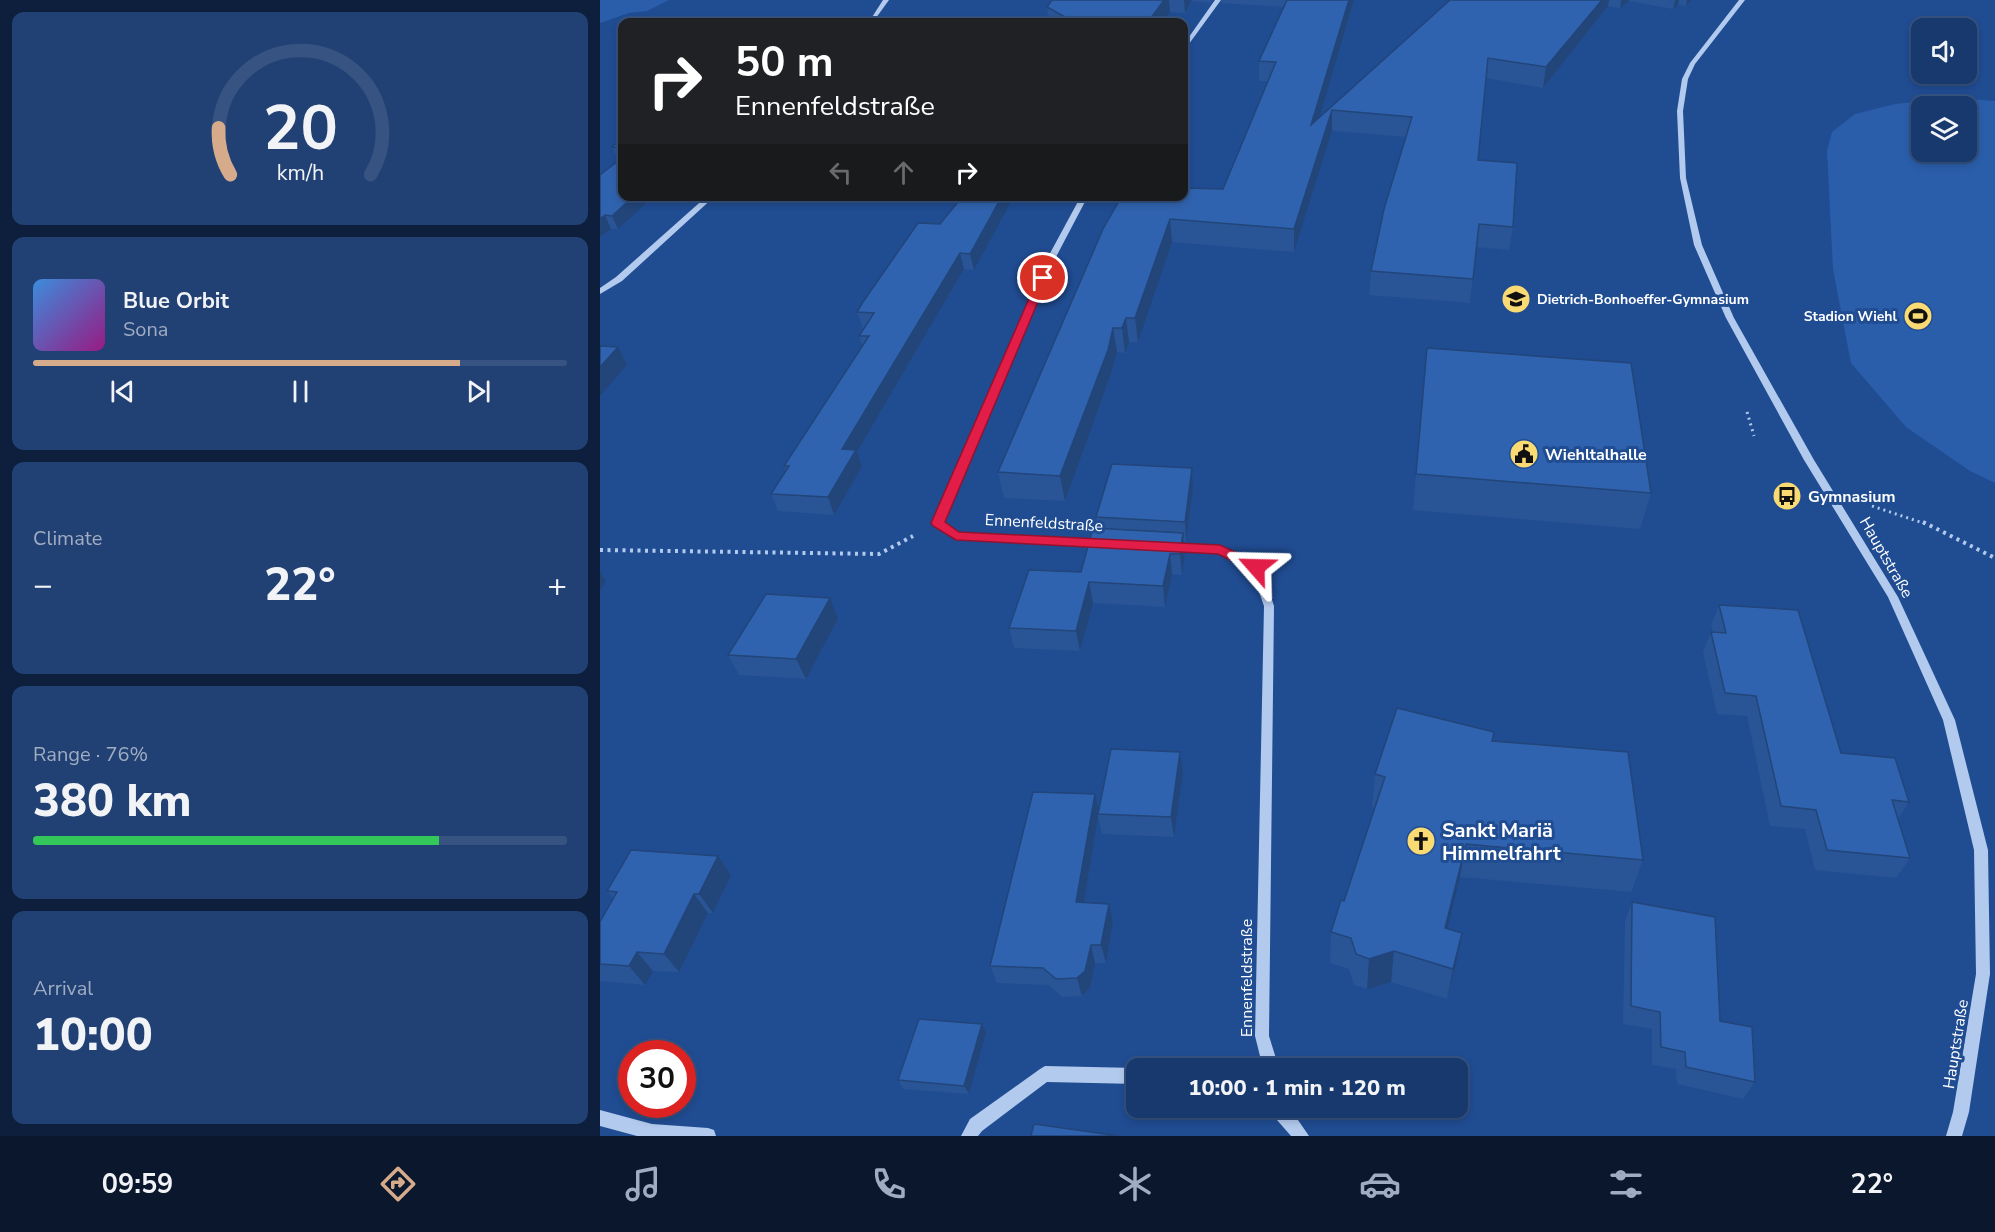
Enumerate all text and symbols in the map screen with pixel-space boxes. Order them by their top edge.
map controls [1911,18,1977,162]
button: sound [1911,18,1977,84]
text: 50 m [735,34,834,91]
icon: right [636,42,714,120]
text: 20 [263,87,337,172]
text: Ennenfeldstraße [735,88,935,125]
button: layers [1911,96,1977,162]
icon: left [824,156,857,189]
icon: ahead [887,156,920,189]
icon: right [950,156,983,189]
text: km/h [276,159,324,189]
pin [1017,252,1068,303]
icon: arrive [1026,261,1059,294]
school or university icon: Dietrich-Bonhoeffer-Gymnasium [1500,283,1532,315]
text: Blue Orbit [123,286,229,316]
place label: Dietrich-Bonhoeffer-Gymnasium [1537,290,1749,309]
sports icon: Stadion Wiehl [1902,300,1934,332]
place label: Stadion Wiehl [1804,307,1898,326]
text: Sona [123,316,168,343]
icon: previous [106,375,139,408]
icon: pause [284,375,317,408]
icon: next [462,375,495,408]
public building icon: Wiehltalhalle [1508,438,1540,470]
place label: Wiehltalhalle [1545,444,1647,466]
bus stop icon: Gymnasium [1771,480,1803,512]
place label: Gymnasium [1808,486,1896,508]
street label: Ennenfeldstraße [984,509,1104,537]
street label: Hauptstraße [1854,513,1918,602]
text: Climate [33,525,102,552]
position arrow [1224,535,1288,599]
text: 22° [264,555,336,616]
text: − [33,563,53,608]
text: + [547,563,567,608]
text: Range · 76% [33,741,148,768]
text: 380 km [33,771,192,832]
place label: Sankt Mariä Himmelfahrt [1442,817,1561,867]
church icon: Sankt Mariä Himmelfahrt [1405,825,1437,857]
street label: Ennenfeldstraße [1236,919,1258,1037]
text: Arrival [33,975,93,1002]
street label: Hauptstraße [1938,998,1974,1090]
text: 10:00 [33,1005,153,1066]
speed limit sign: 30 [618,1040,696,1118]
text: 10:00 · 1 min · 120 m [1188,1073,1406,1103]
icon: directions [377,1163,419,1205]
icon: music [622,1163,664,1205]
icon: phone [868,1163,910,1205]
icon: climate [1114,1163,1156,1205]
icon: car [1359,1163,1401,1205]
icon: filters [1605,1163,1647,1205]
text: 09:59 [102,1166,173,1203]
text: 22° [1850,1166,1893,1203]

